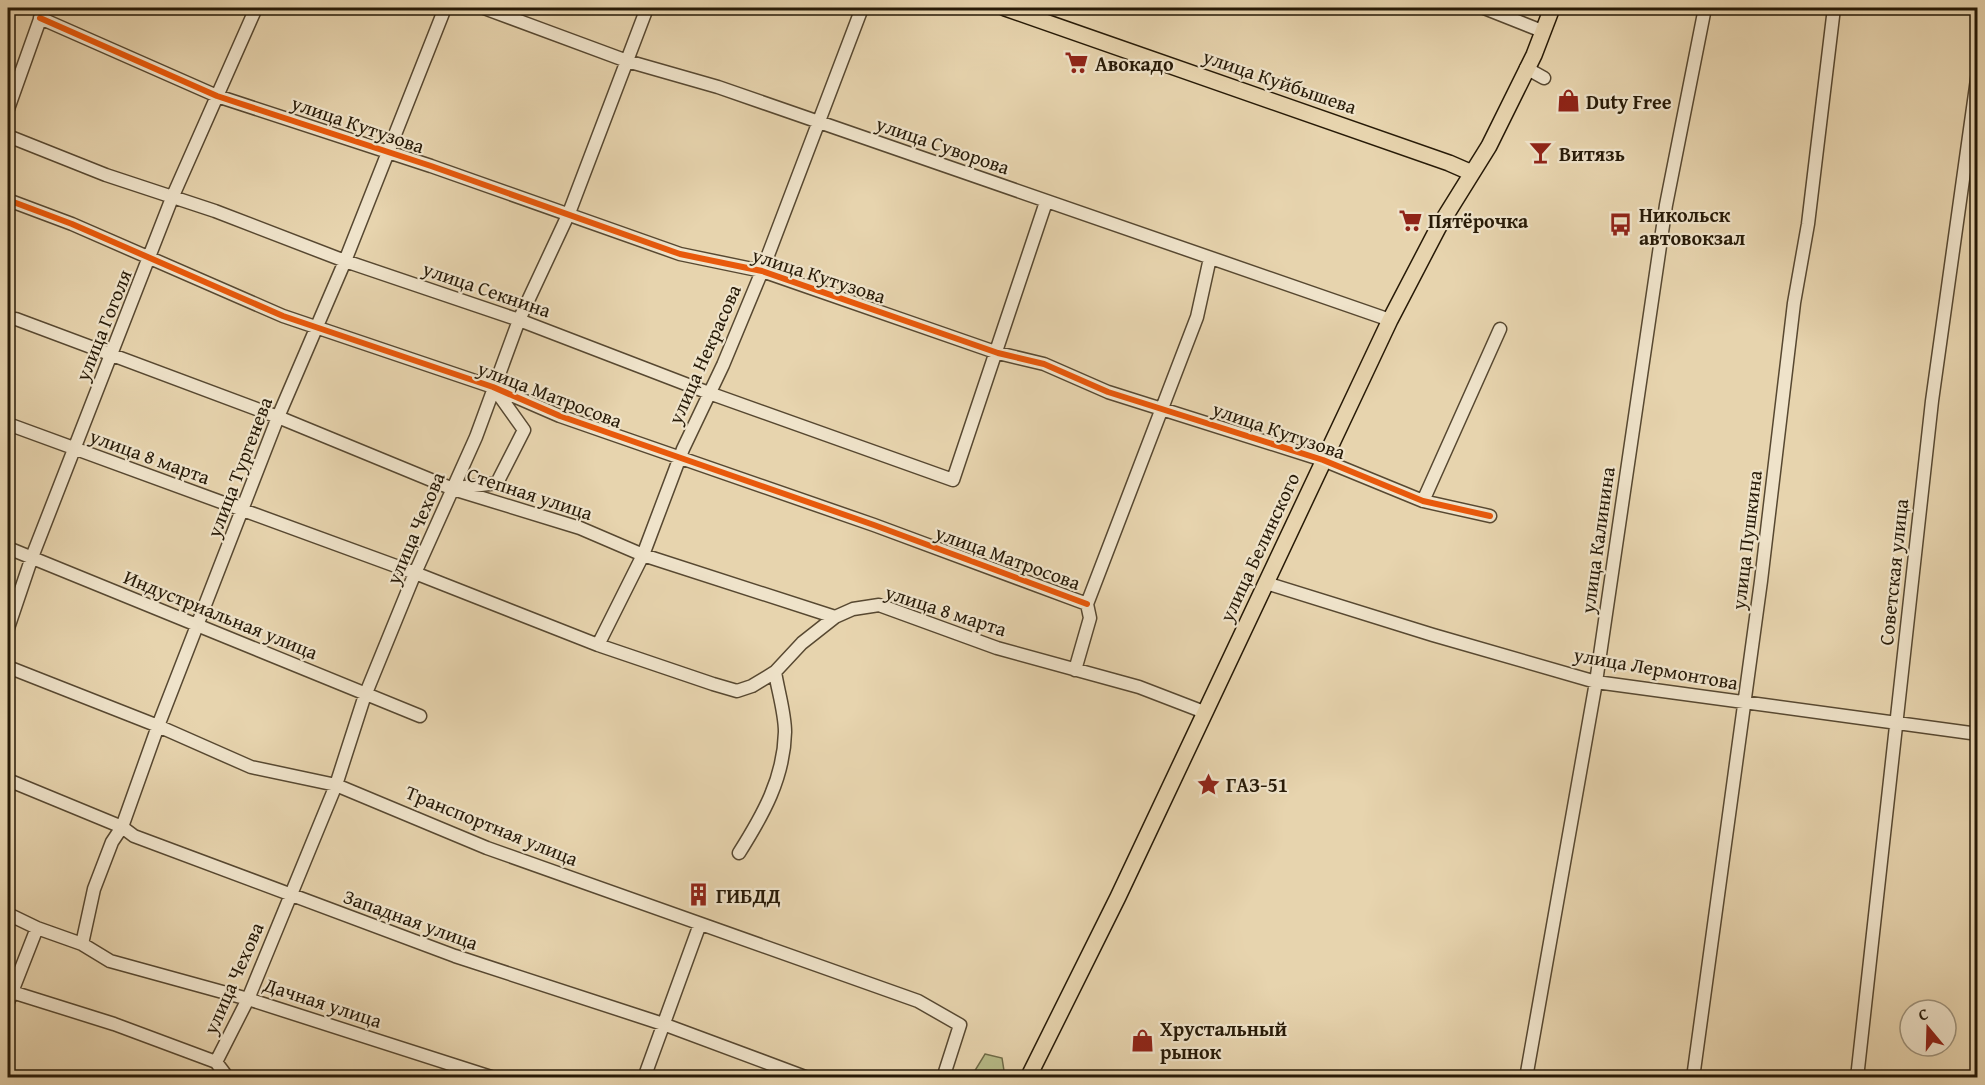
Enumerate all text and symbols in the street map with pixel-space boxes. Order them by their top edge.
street label: улица Куйбышева [1198,41,1361,121]
place label: Авокадо [1095,49,1174,78]
supermarket icon: Авокадо [1064,50,1090,76]
street label: улица Кутузова [287,87,429,160]
place label: Duty Free [1586,87,1672,116]
shop icon: Duty Free [1555,88,1581,114]
street label: улица Суворова [871,108,1014,182]
place label: Витязь [1559,139,1625,168]
bar icon: Витязь [1528,140,1554,166]
place label: Никольск автовокзал [1639,200,1745,252]
place label: Пятёрочка [1428,206,1529,235]
supermarket icon: Пятёрочка [1397,207,1423,233]
bus stop icon: Никольск автовокзал [1608,212,1634,238]
street label: улица Кутузова [748,239,890,310]
street label: улица Секнина [418,253,555,325]
street label: улица Гоголя [67,265,139,386]
street label: улица Некрасова [660,279,748,429]
street label: улица Матросова [473,353,627,435]
street label: улица Тургенева [198,392,279,543]
street label: улица Кутузова [1208,393,1350,466]
street label: улица 8 марта [85,420,215,491]
street label: Степная улица [463,459,597,527]
street label: улица Калинина [1572,464,1622,616]
street label: улица Чехова [378,467,452,590]
street label: улица Белинского [1211,468,1306,627]
street label: улица Пушкина [1723,468,1769,612]
street label: Советская улица [1871,497,1915,647]
street label: улица Матросова [930,517,1085,597]
street label: Индустриальная улица [120,562,323,666]
street label: улица 8 марта [881,576,1011,643]
street label: улица Лермонтова [1571,639,1741,697]
place label: ГАЗ-51 [1226,770,1288,799]
place icon: ГАЗ-51 [1195,771,1221,797]
street label: Транспортная улица [401,777,583,873]
street label: Западная улица [340,881,483,957]
place label: ГИБДД [716,881,781,910]
building icon: ГИБДД [685,882,711,908]
street label: улица Чехова [195,917,271,1039]
street label: Дачная улица [259,969,386,1035]
north arrow [1898,998,1958,1058]
text: С [1915,1001,1931,1027]
place label: Хрустальный рынок [1160,1014,1287,1066]
shop icon: Хрустальный рынок [1129,1027,1155,1053]

